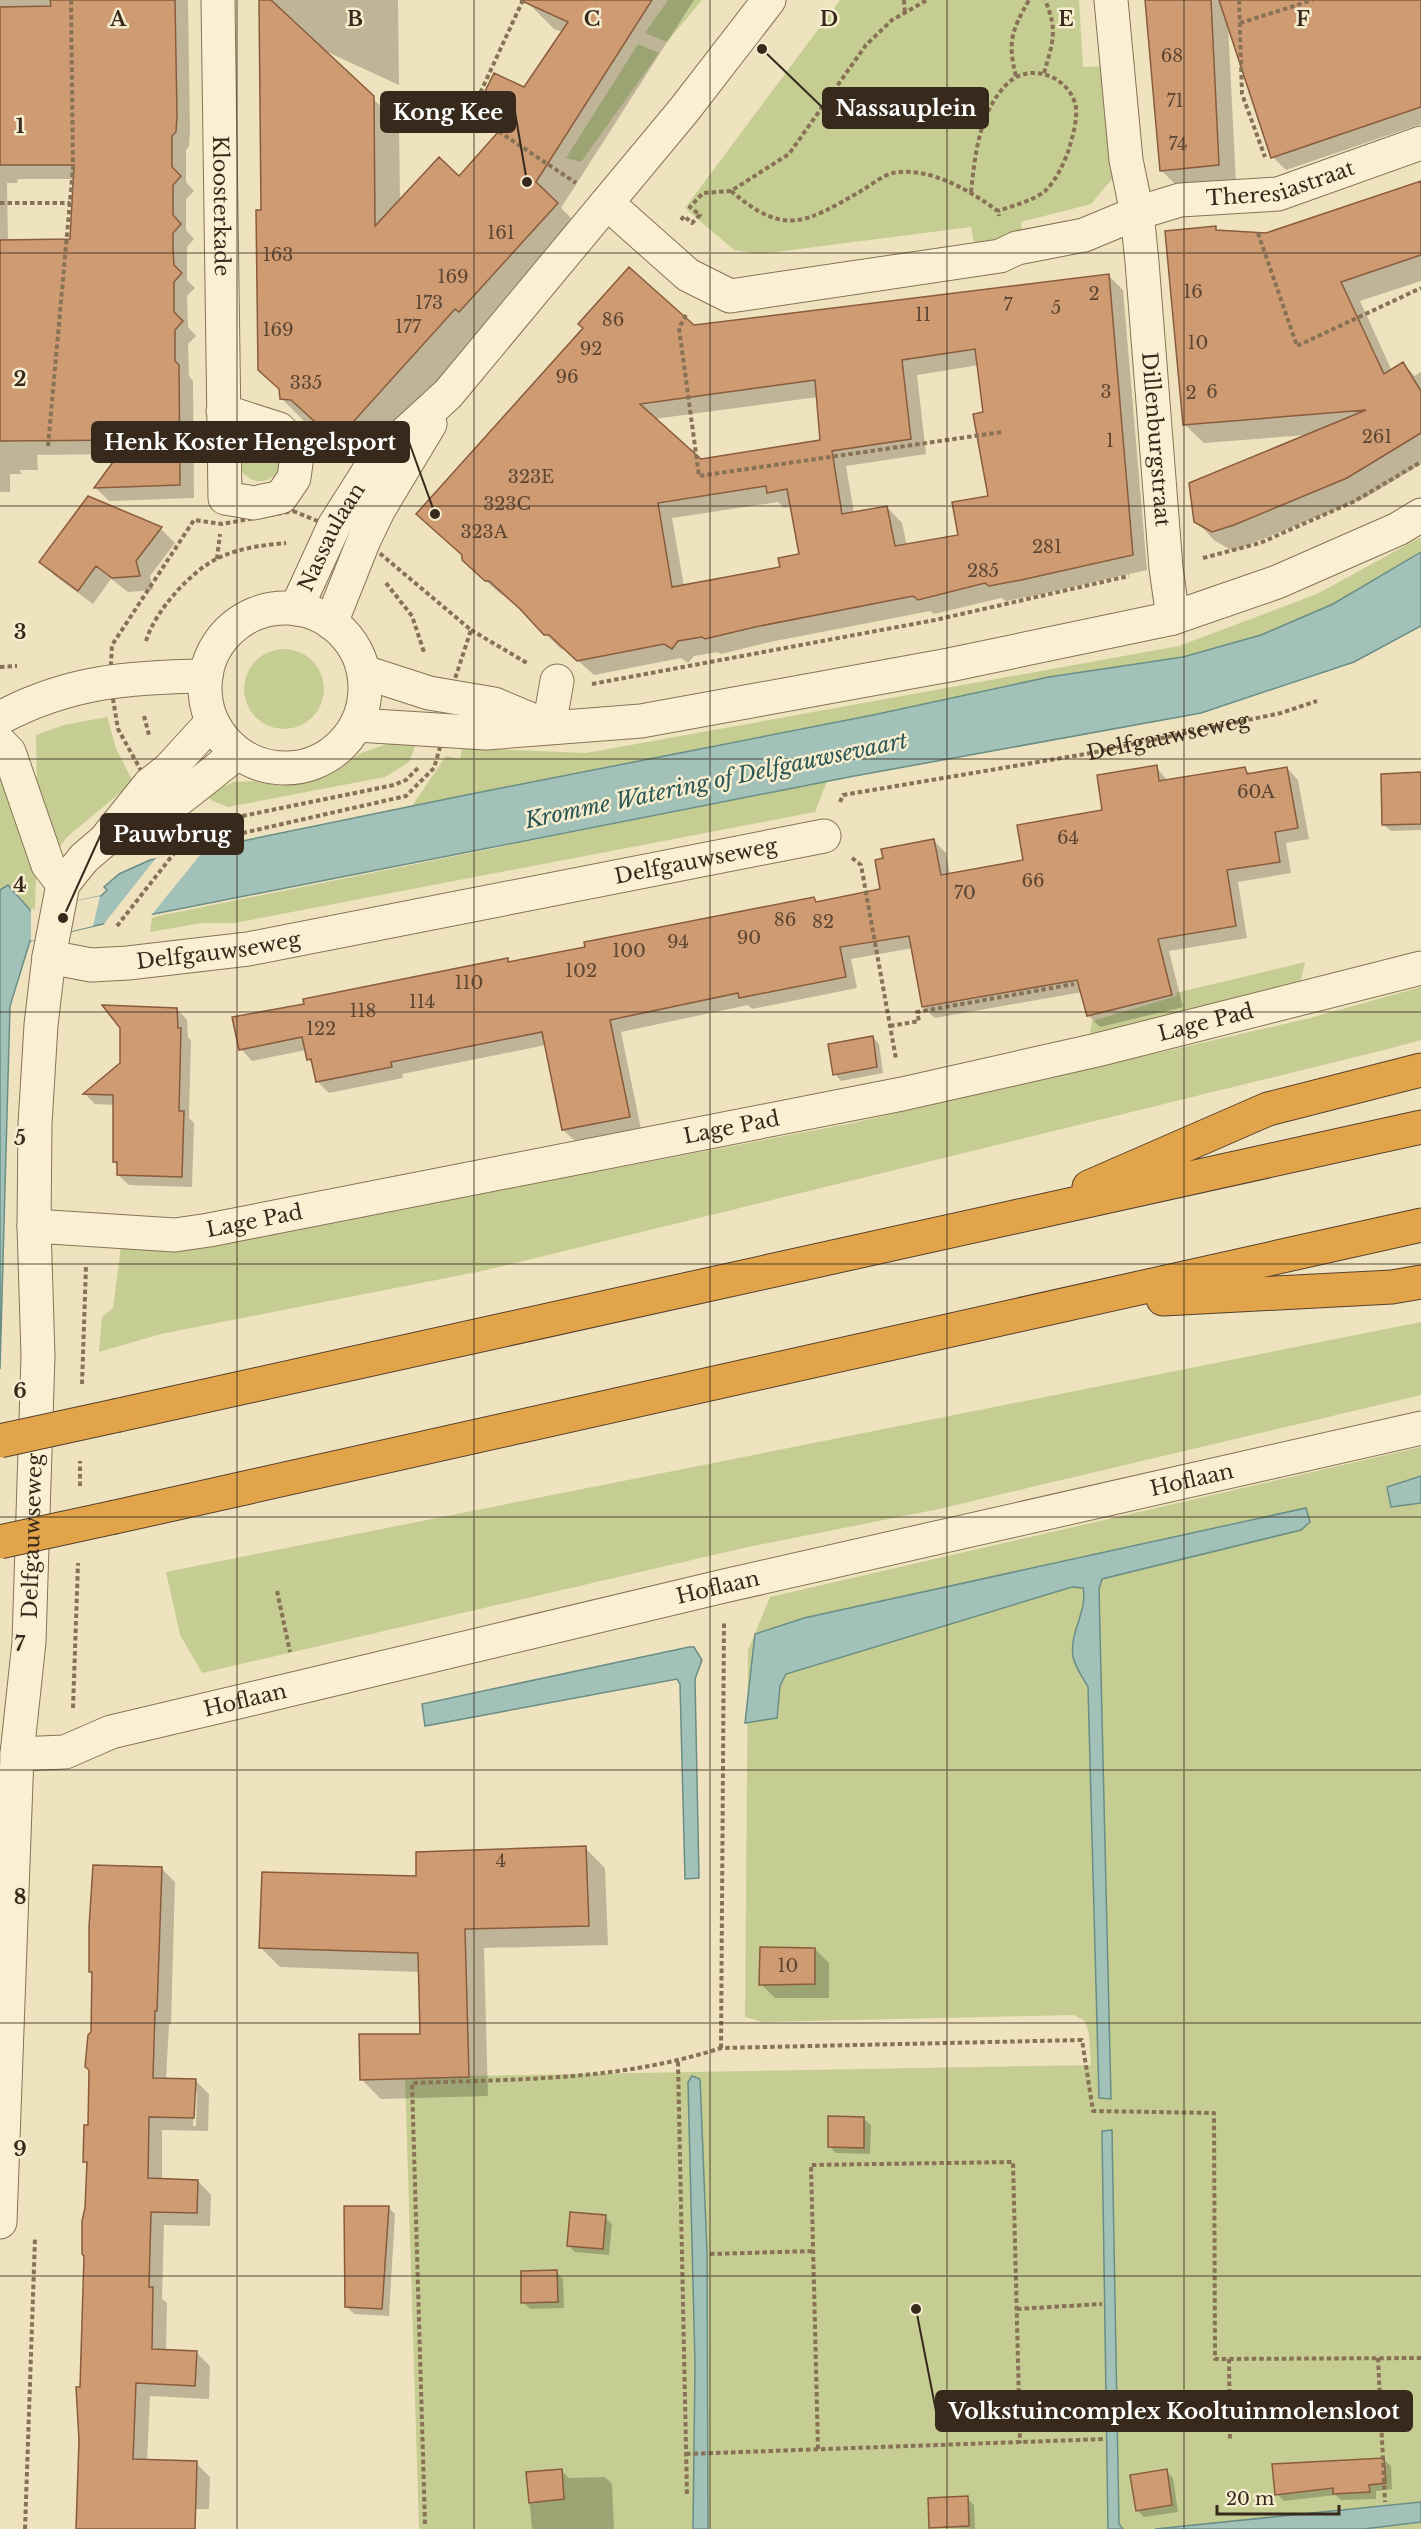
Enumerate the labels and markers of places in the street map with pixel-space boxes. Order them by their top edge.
callout: Nassauplein [823,88,988,128]
callout: Kong Kee [381,92,515,132]
callout: Henk Koster Hengelsport [92,422,409,462]
callout: Pauwbrug [101,814,243,854]
callout: Volkstuincomplex Kooltuinmolensloot [936,2391,1412,2431]

